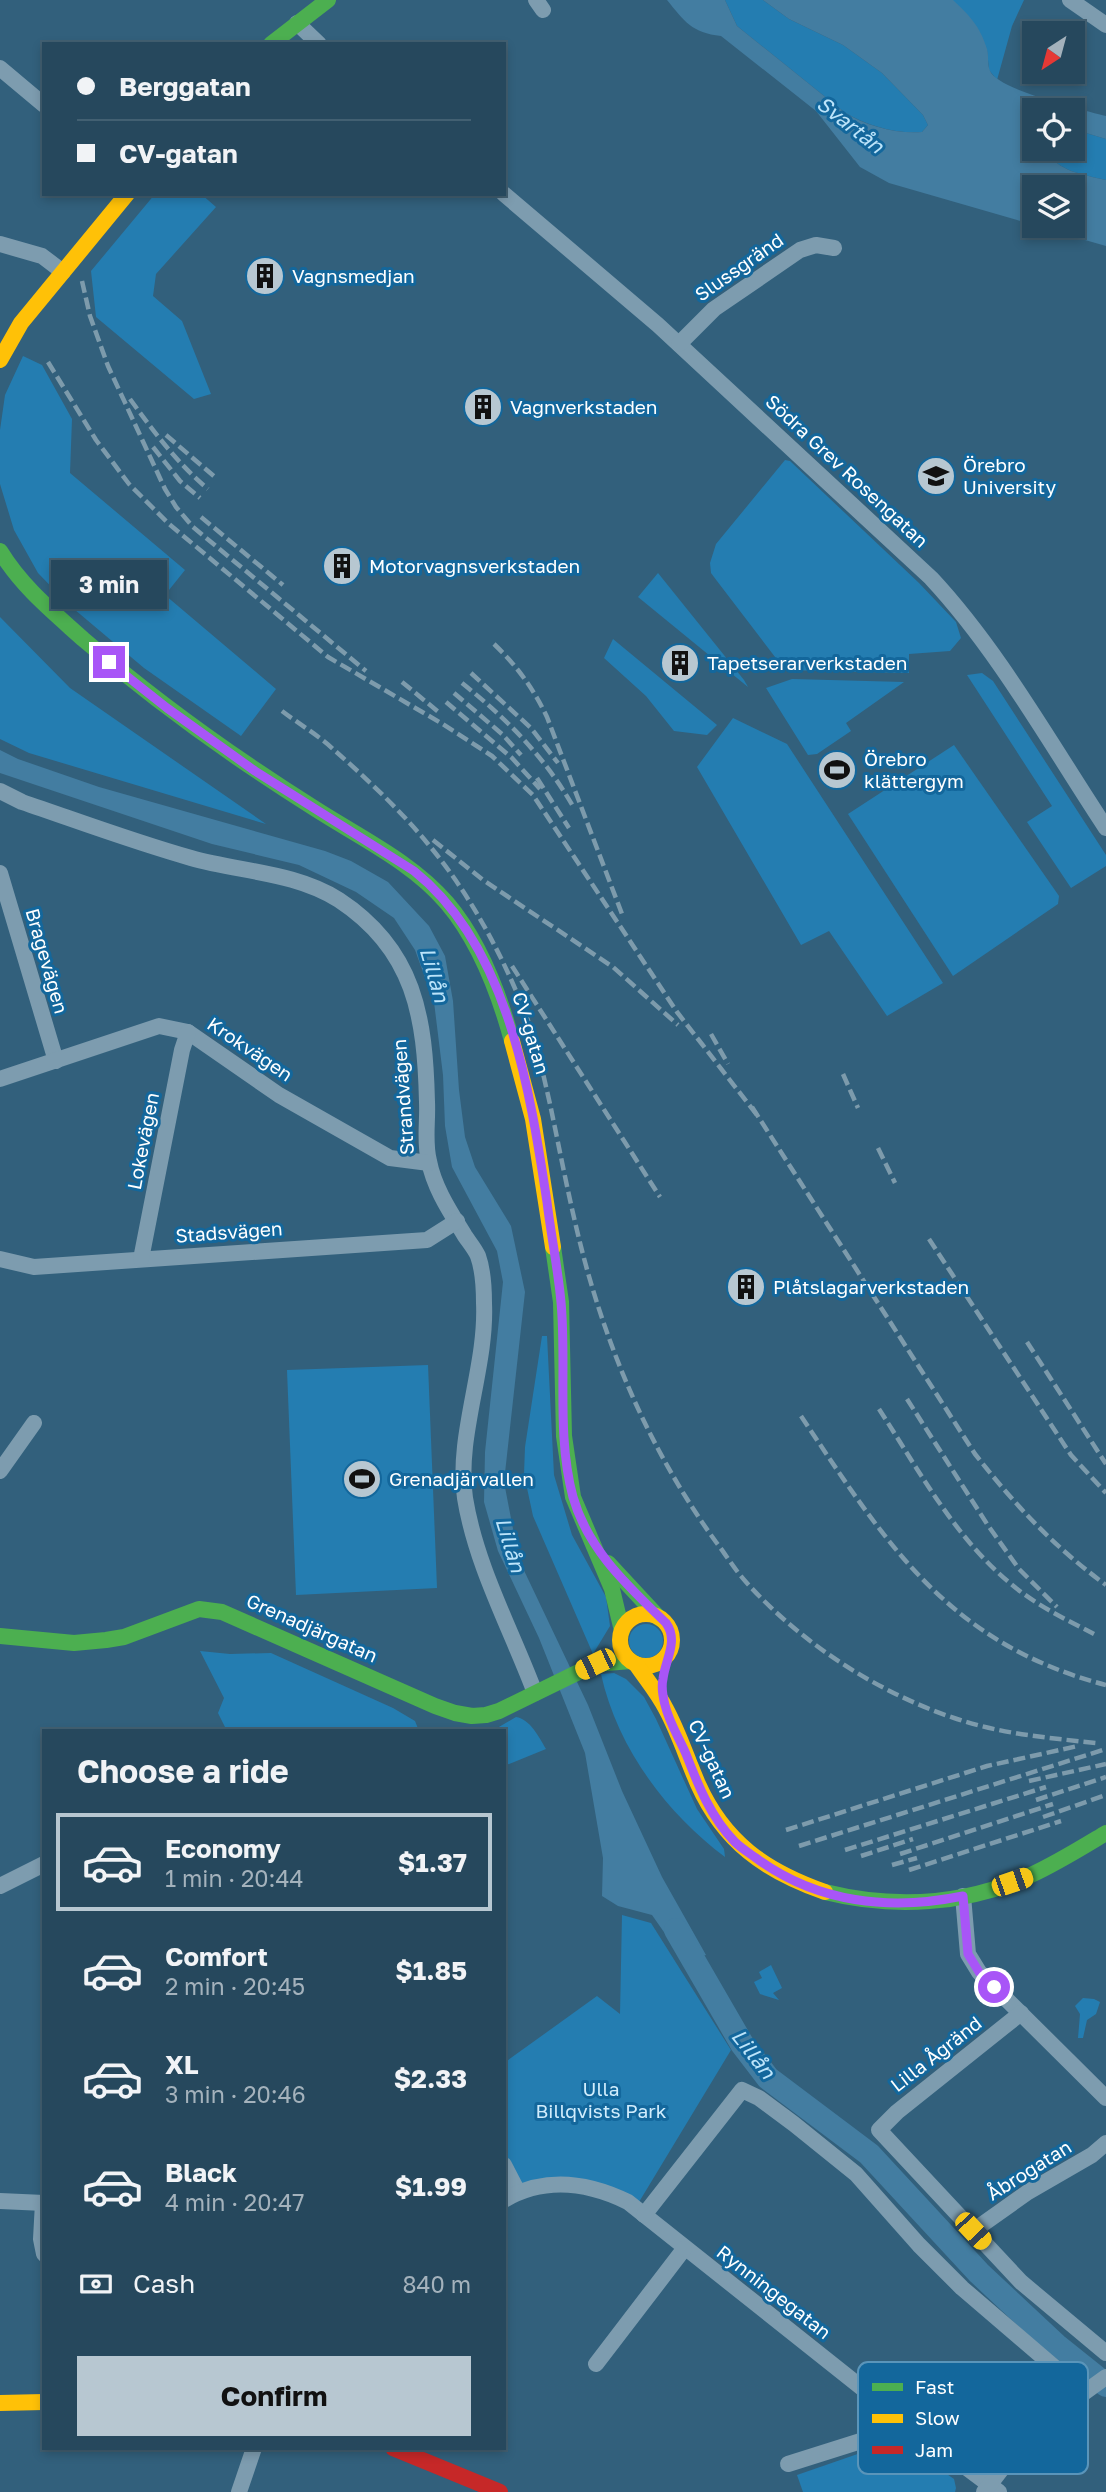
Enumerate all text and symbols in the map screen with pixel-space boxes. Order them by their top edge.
north arrow [1022,21,1085,84]
map controls [1022,21,1085,238]
text: Berggatan [119,71,251,102]
water label: Svartån [812,90,890,159]
button: locate [1022,98,1085,161]
text: CV-gatan [119,138,238,169]
button: layers [1022,175,1085,238]
street label: Slussgränd [690,228,787,306]
building icon: Vagnsmedjan [244,255,286,297]
place label: Vagnsmedjan [292,264,415,287]
building icon: Vagnverkstaden [462,386,504,428]
street label: Södra Grev Rosengatan [761,389,933,552]
place label: Vagnverkstaden [510,395,658,418]
place label: Örebro University [963,453,1056,498]
school or university icon: Örebro University [915,455,957,497]
building icon: Motorvagnsverkstaden [321,545,363,587]
place label: Motorvagnsverkstaden [369,554,580,577]
callout: 3 min [51,560,167,610]
text: 3 min [79,570,139,598]
building icon: Tapetserarverkstaden [659,642,701,684]
route end [93,646,125,678]
place label: Tapetserarverkstaden [707,651,907,674]
place label: Örebro klättergym [864,747,964,792]
sports icon: Örebro klättergym [816,749,858,791]
street label: Bragevägen [21,906,73,1016]
water label: Lillån [415,944,455,1006]
street label: CV-gatan [508,989,555,1077]
street label: Krokvägen [203,1012,297,1086]
street label: Strandvägen [387,1038,418,1156]
street label: Lokevägen [122,1090,163,1191]
street label: Stadsvägen [175,1216,283,1247]
building icon: Plåtslagarverkstaden [725,1266,767,1308]
place label: Plåtslagarverkstaden [773,1275,969,1298]
sports icon: Grenadjärvallen [341,1458,383,1500]
place label: Grenadjärvallen [389,1467,534,1490]
water label: Lillån [490,1514,532,1576]
street label: Grenadjärgatan [243,1588,381,1667]
car [572,1645,619,1683]
street label: CV-gatan [684,1716,741,1802]
text: Choose a ride [77,1752,289,1790]
icon: car [81,1831,144,1894]
text: Economy [165,1833,281,1864]
text: $1.37 [398,1847,467,1878]
text: 1 min · 20:44 [165,1864,304,1892]
car [989,1865,1036,1899]
icon: car [81,1939,144,2002]
text: Comfort [165,1941,268,1972]
text: $1.85 [395,1955,467,1986]
route start [978,1971,1010,2003]
text: 2 min · 20:45 [165,1972,305,2000]
street label: Lilla Ågränd [886,2011,986,2096]
water label: Lillån [726,2023,782,2084]
icon: car [81,2047,144,2110]
text: XL [165,2049,199,2080]
text: $2.33 [394,2063,467,2094]
park label: Ulla Billqvists Park [536,2077,667,2122]
text: 3 min · 20:46 [165,2080,306,2108]
street label: Åbrogatan [982,2135,1075,2205]
icon: car [81,2155,144,2218]
text: Black [165,2157,237,2188]
text: $1.99 [395,2171,467,2202]
text: 4 min · 20:47 [165,2188,305,2216]
car [951,2208,996,2254]
street label: Rynningegatan [713,2240,836,2343]
icon: cash [77,2265,115,2303]
text: Cash [133,2268,195,2299]
text: 840 m [403,2270,471,2298]
button: Confirm [77,2356,471,2436]
legend [858,2362,1088,2474]
text: Fast [915,2375,954,2398]
text: Slow [915,2406,960,2429]
text: Jam [915,2438,953,2461]

